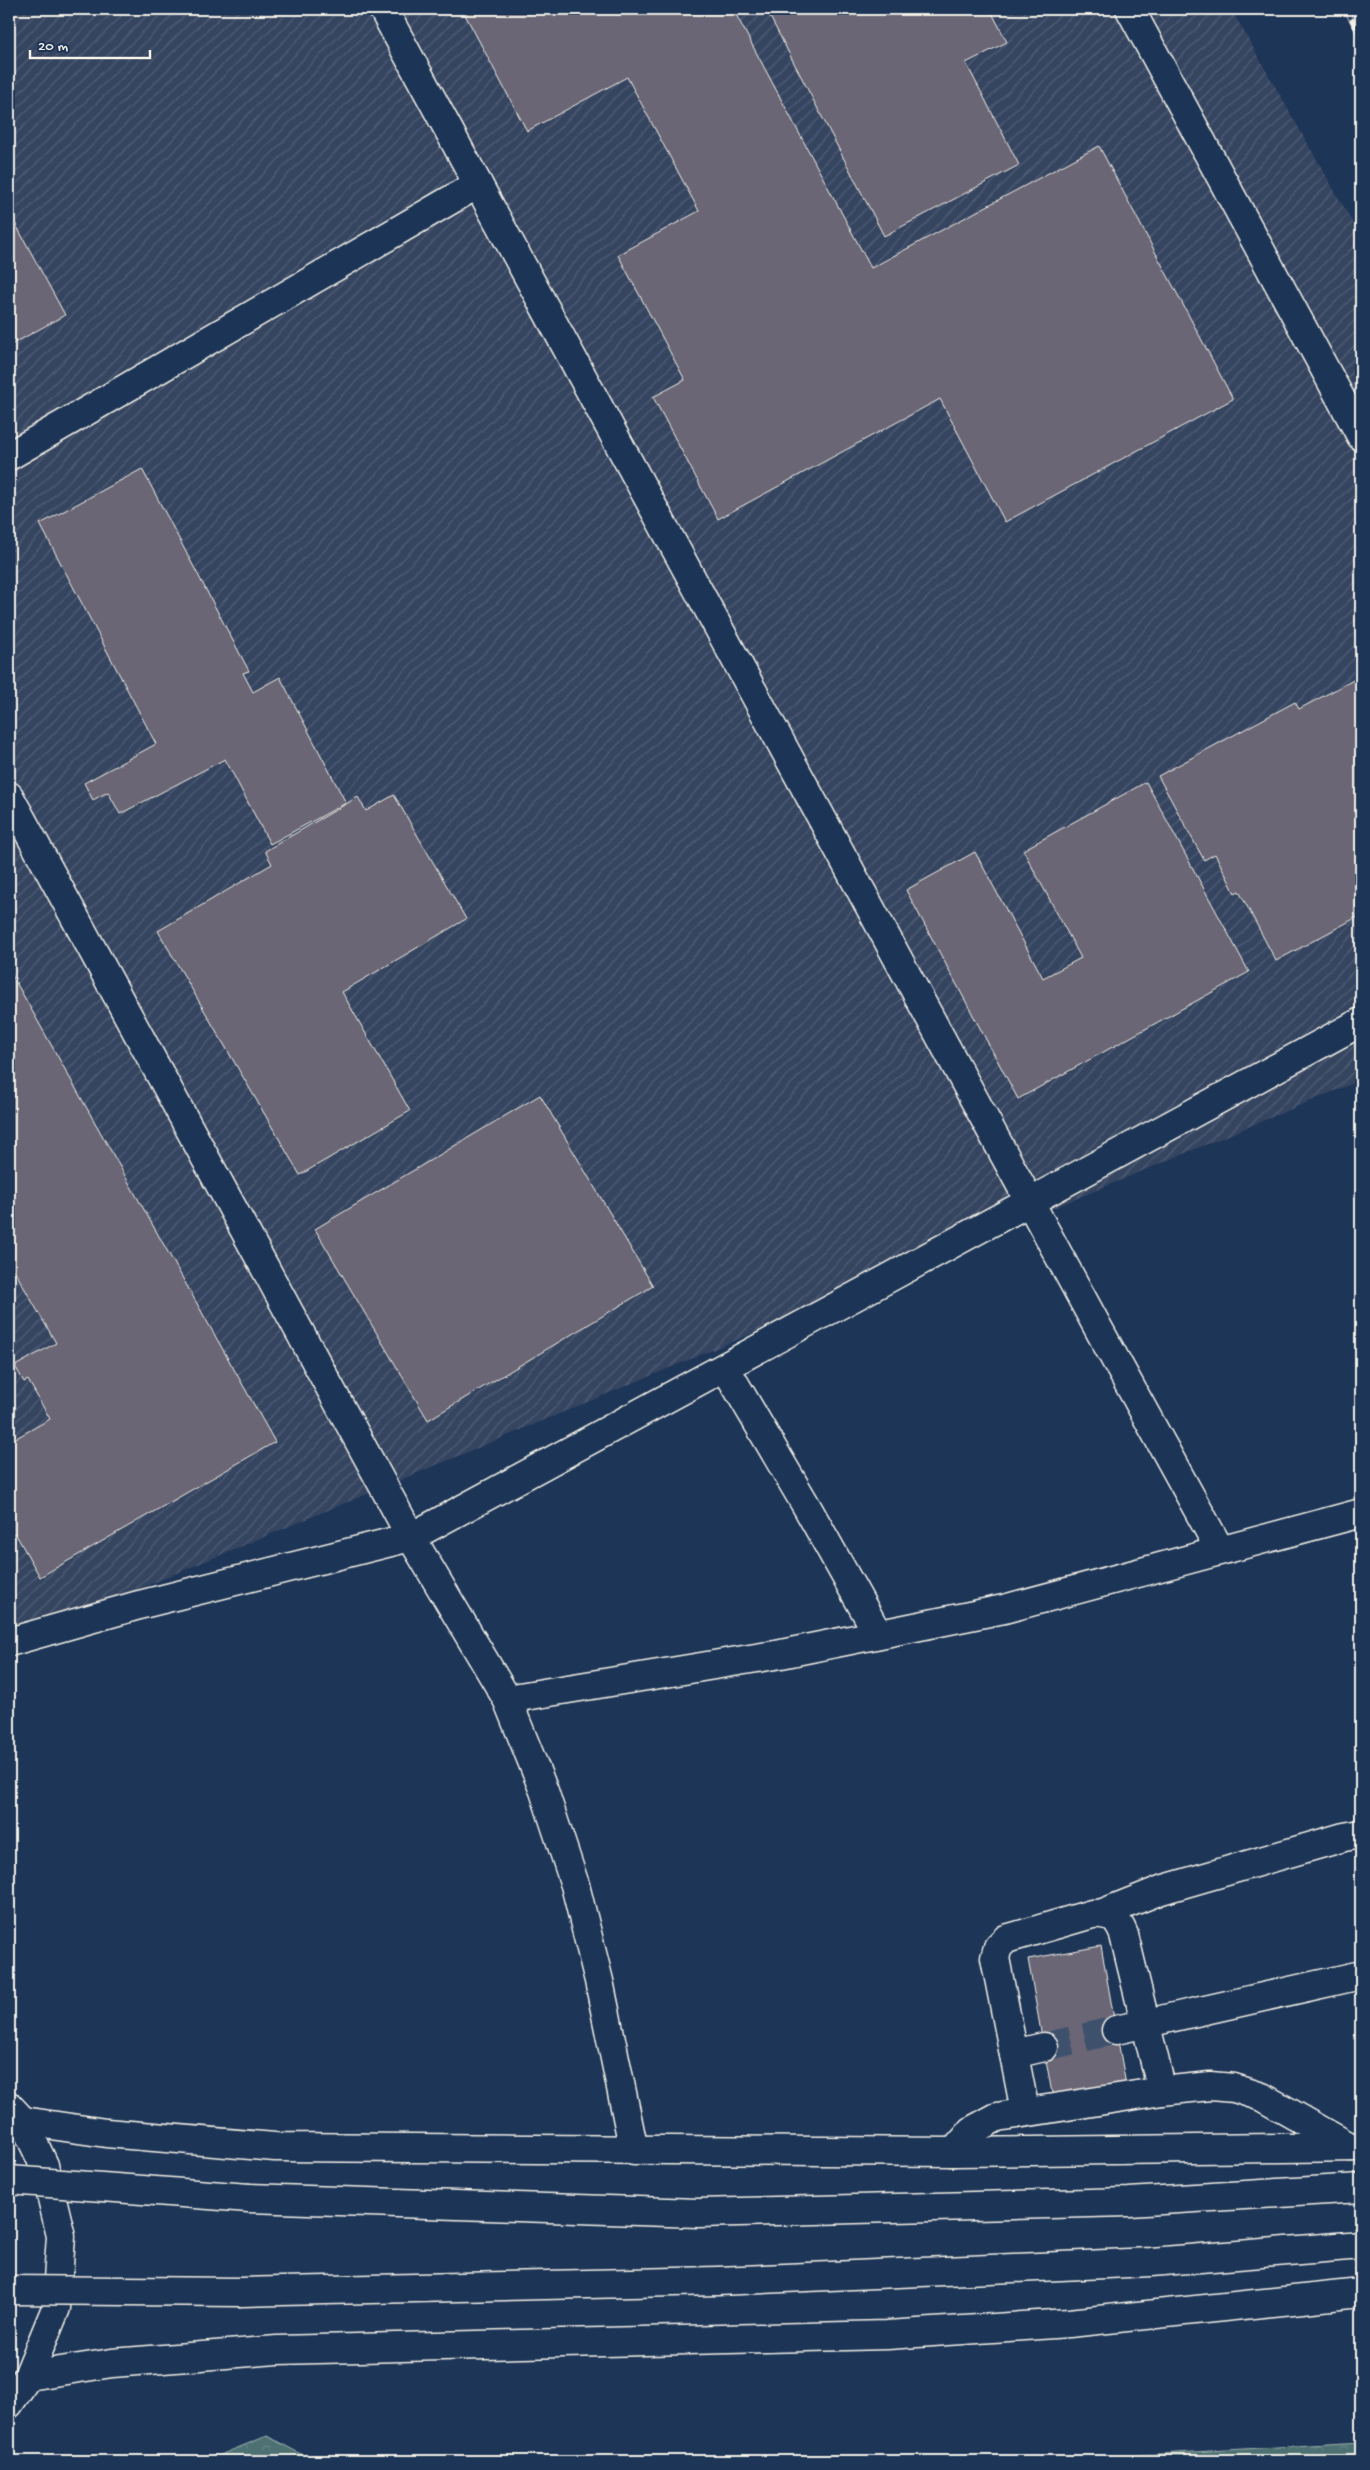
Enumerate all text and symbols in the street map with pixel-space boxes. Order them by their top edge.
scale bar [30,28,150,60]
text: 20 m [38,38,68,56]

